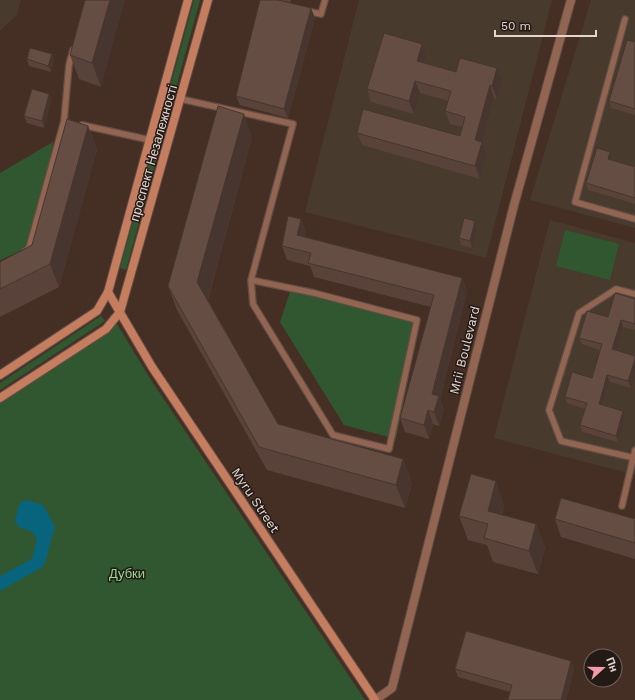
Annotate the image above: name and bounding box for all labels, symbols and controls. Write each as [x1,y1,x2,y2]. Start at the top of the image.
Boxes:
scale bar [495,12,596,38]
text: 50 m [501,19,531,33]
street label: проспект Незалежності [127,83,180,223]
street label: Mrii Boulevard [446,304,483,396]
street label: Myru Street [228,465,283,536]
park label: Дубки [109,566,145,581]
north arrow [583,648,623,688]
text: Пн [603,655,621,674]

